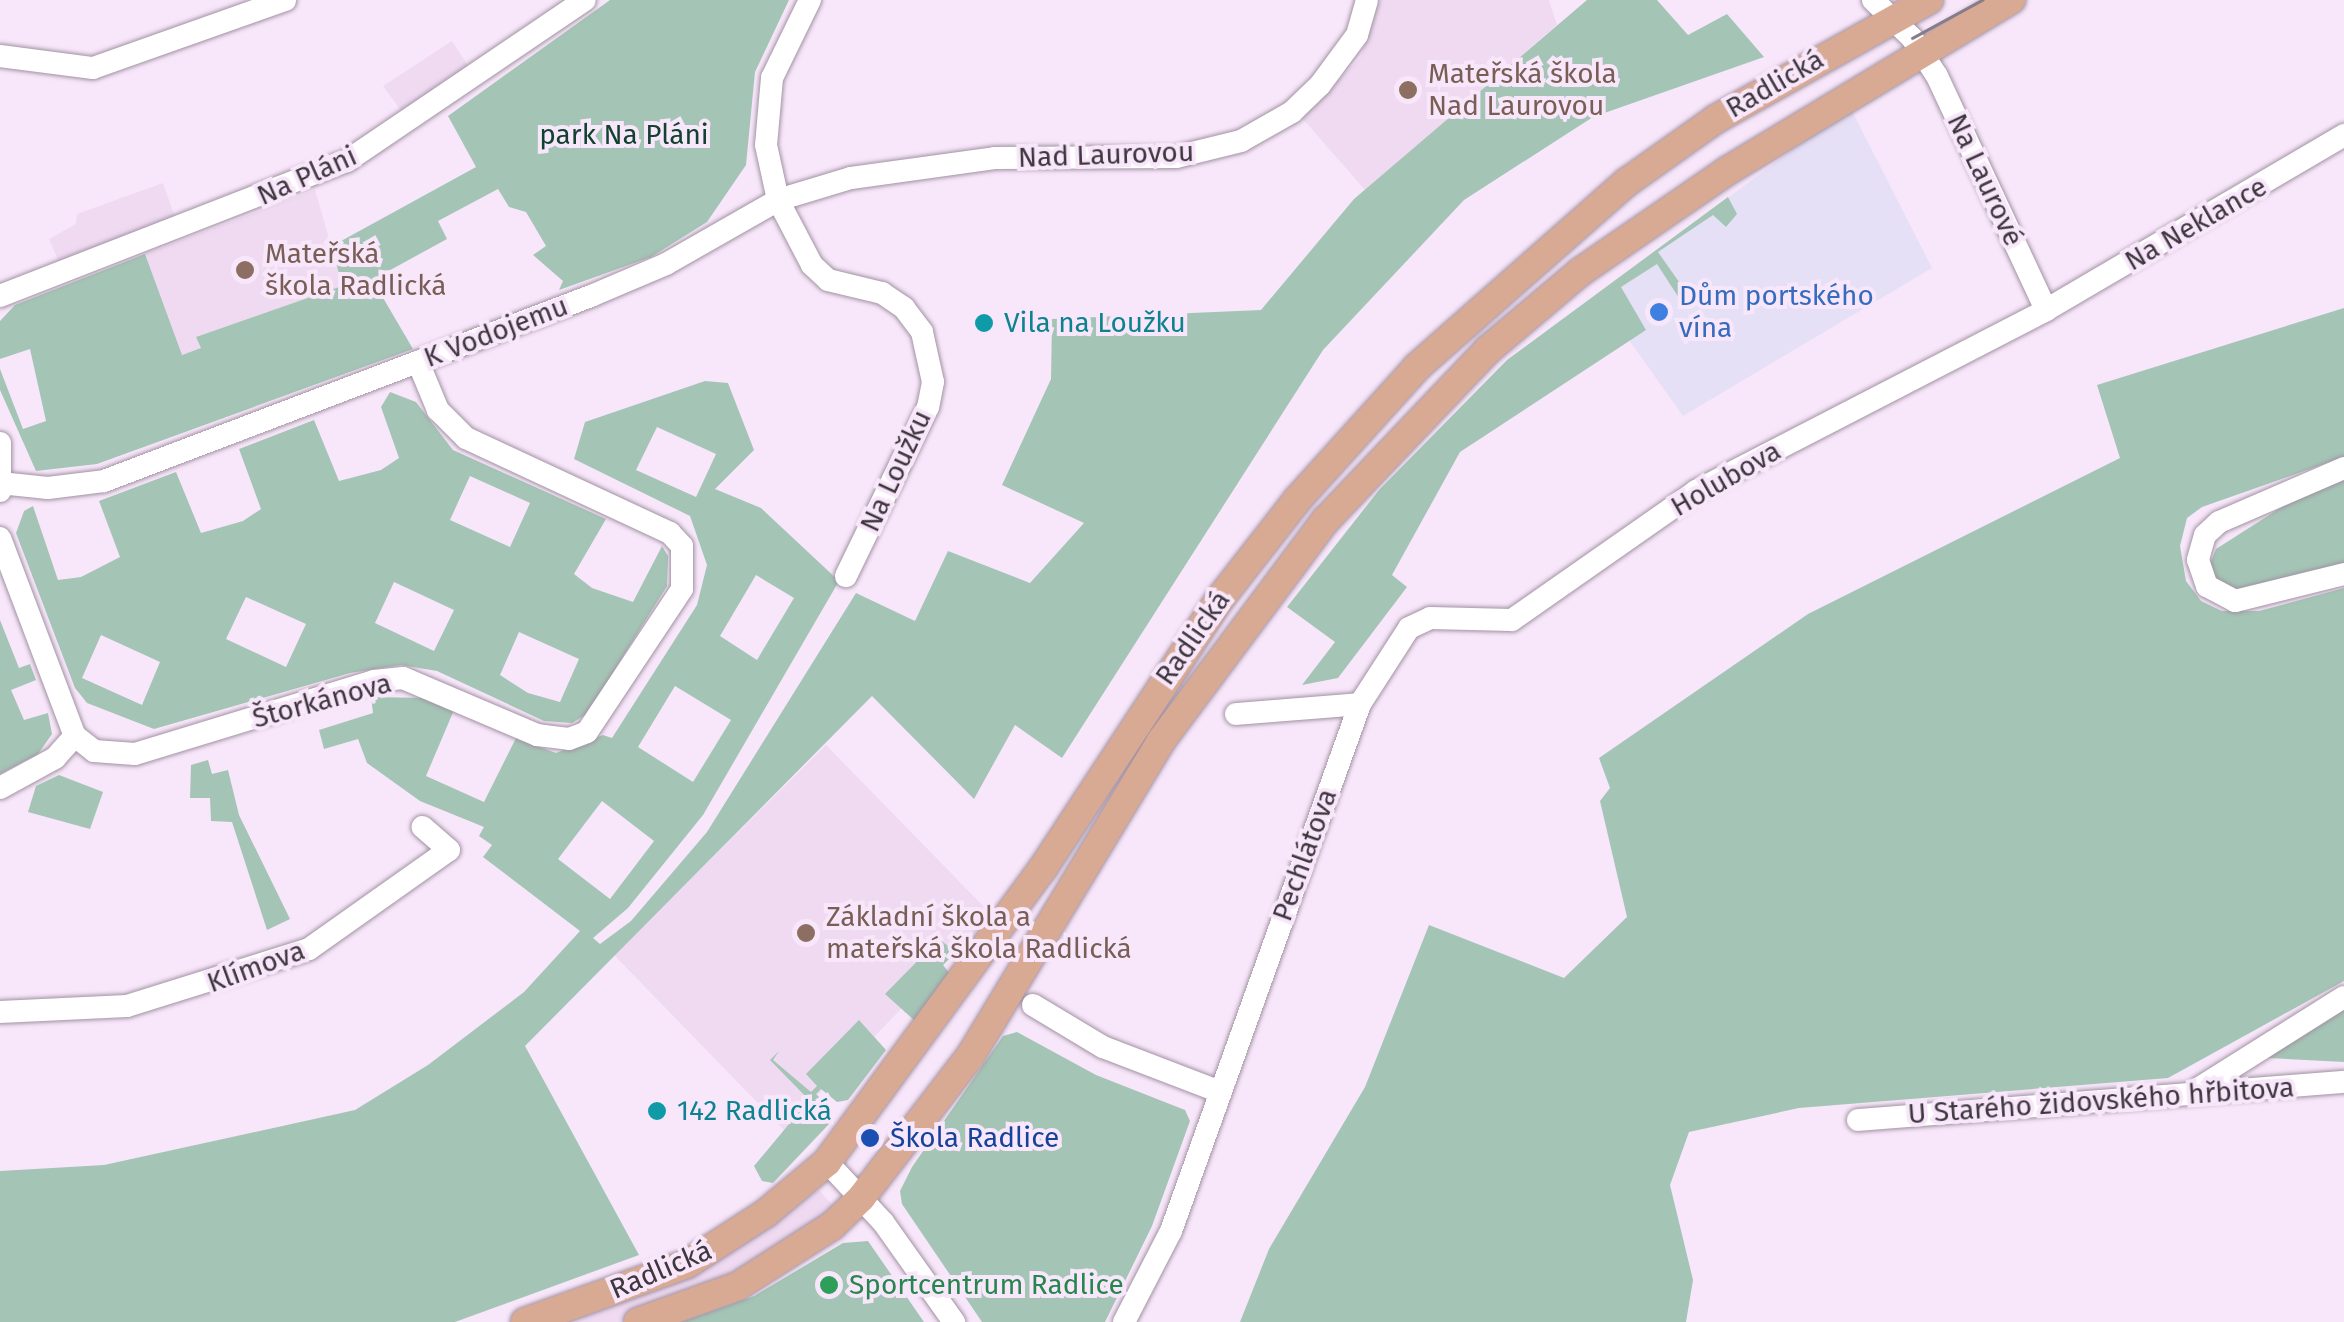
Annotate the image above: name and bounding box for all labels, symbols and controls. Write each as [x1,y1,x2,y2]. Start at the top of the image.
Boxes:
street label: Radlická [1720,43,1830,125]
place label: Mateřská škola Nad Laurovou [1428,57,1617,123]
marker: Mateřská škola Nad Laurovou [1397,79,1419,101]
street label: Na Laurové [1940,109,2030,251]
park label: park Na Pláni [539,118,709,152]
street label: Nad Laurovou [1017,135,1195,175]
street label: Na Pláni [252,139,362,213]
street label: Na Neklance [2119,170,2273,278]
place label: Mateřská škola Radlická [265,237,446,303]
marker: Mateřská škola Radlická [234,259,256,281]
place label: Dům portského vína [1679,279,1874,345]
street label: K Vodojemu [419,289,573,375]
marker: Dům portského vína [1648,301,1670,323]
place label: Vila na Loužku [1004,306,1186,340]
marker: Vila na Loužku [973,312,995,334]
street label: Na Loužku [853,405,939,537]
street label: Holubova [1665,434,1787,524]
street label: Radlická [1148,584,1238,692]
street label: Štorkánova [249,666,395,736]
street label: Pechlátova [1266,784,1344,926]
place label: Základní škola a mateřská škola Radlická [826,900,1132,966]
marker: Základní škola a mateřská škola Radlická [795,922,817,944]
street label: Klímova [203,934,309,1000]
street label: U Starého židovského hřbitova [1907,1071,2295,1131]
place label: 142 Radlická [677,1094,832,1128]
marker: 142 Radlická [646,1100,668,1122]
place label: Škola Radlice [890,1121,1059,1155]
marker: Škola Radlice [859,1127,881,1149]
street label: Radlická [605,1234,717,1306]
place label: Sportcentrum Radlice [849,1268,1124,1302]
marker: Sportcentrum Radlice [818,1274,840,1296]

